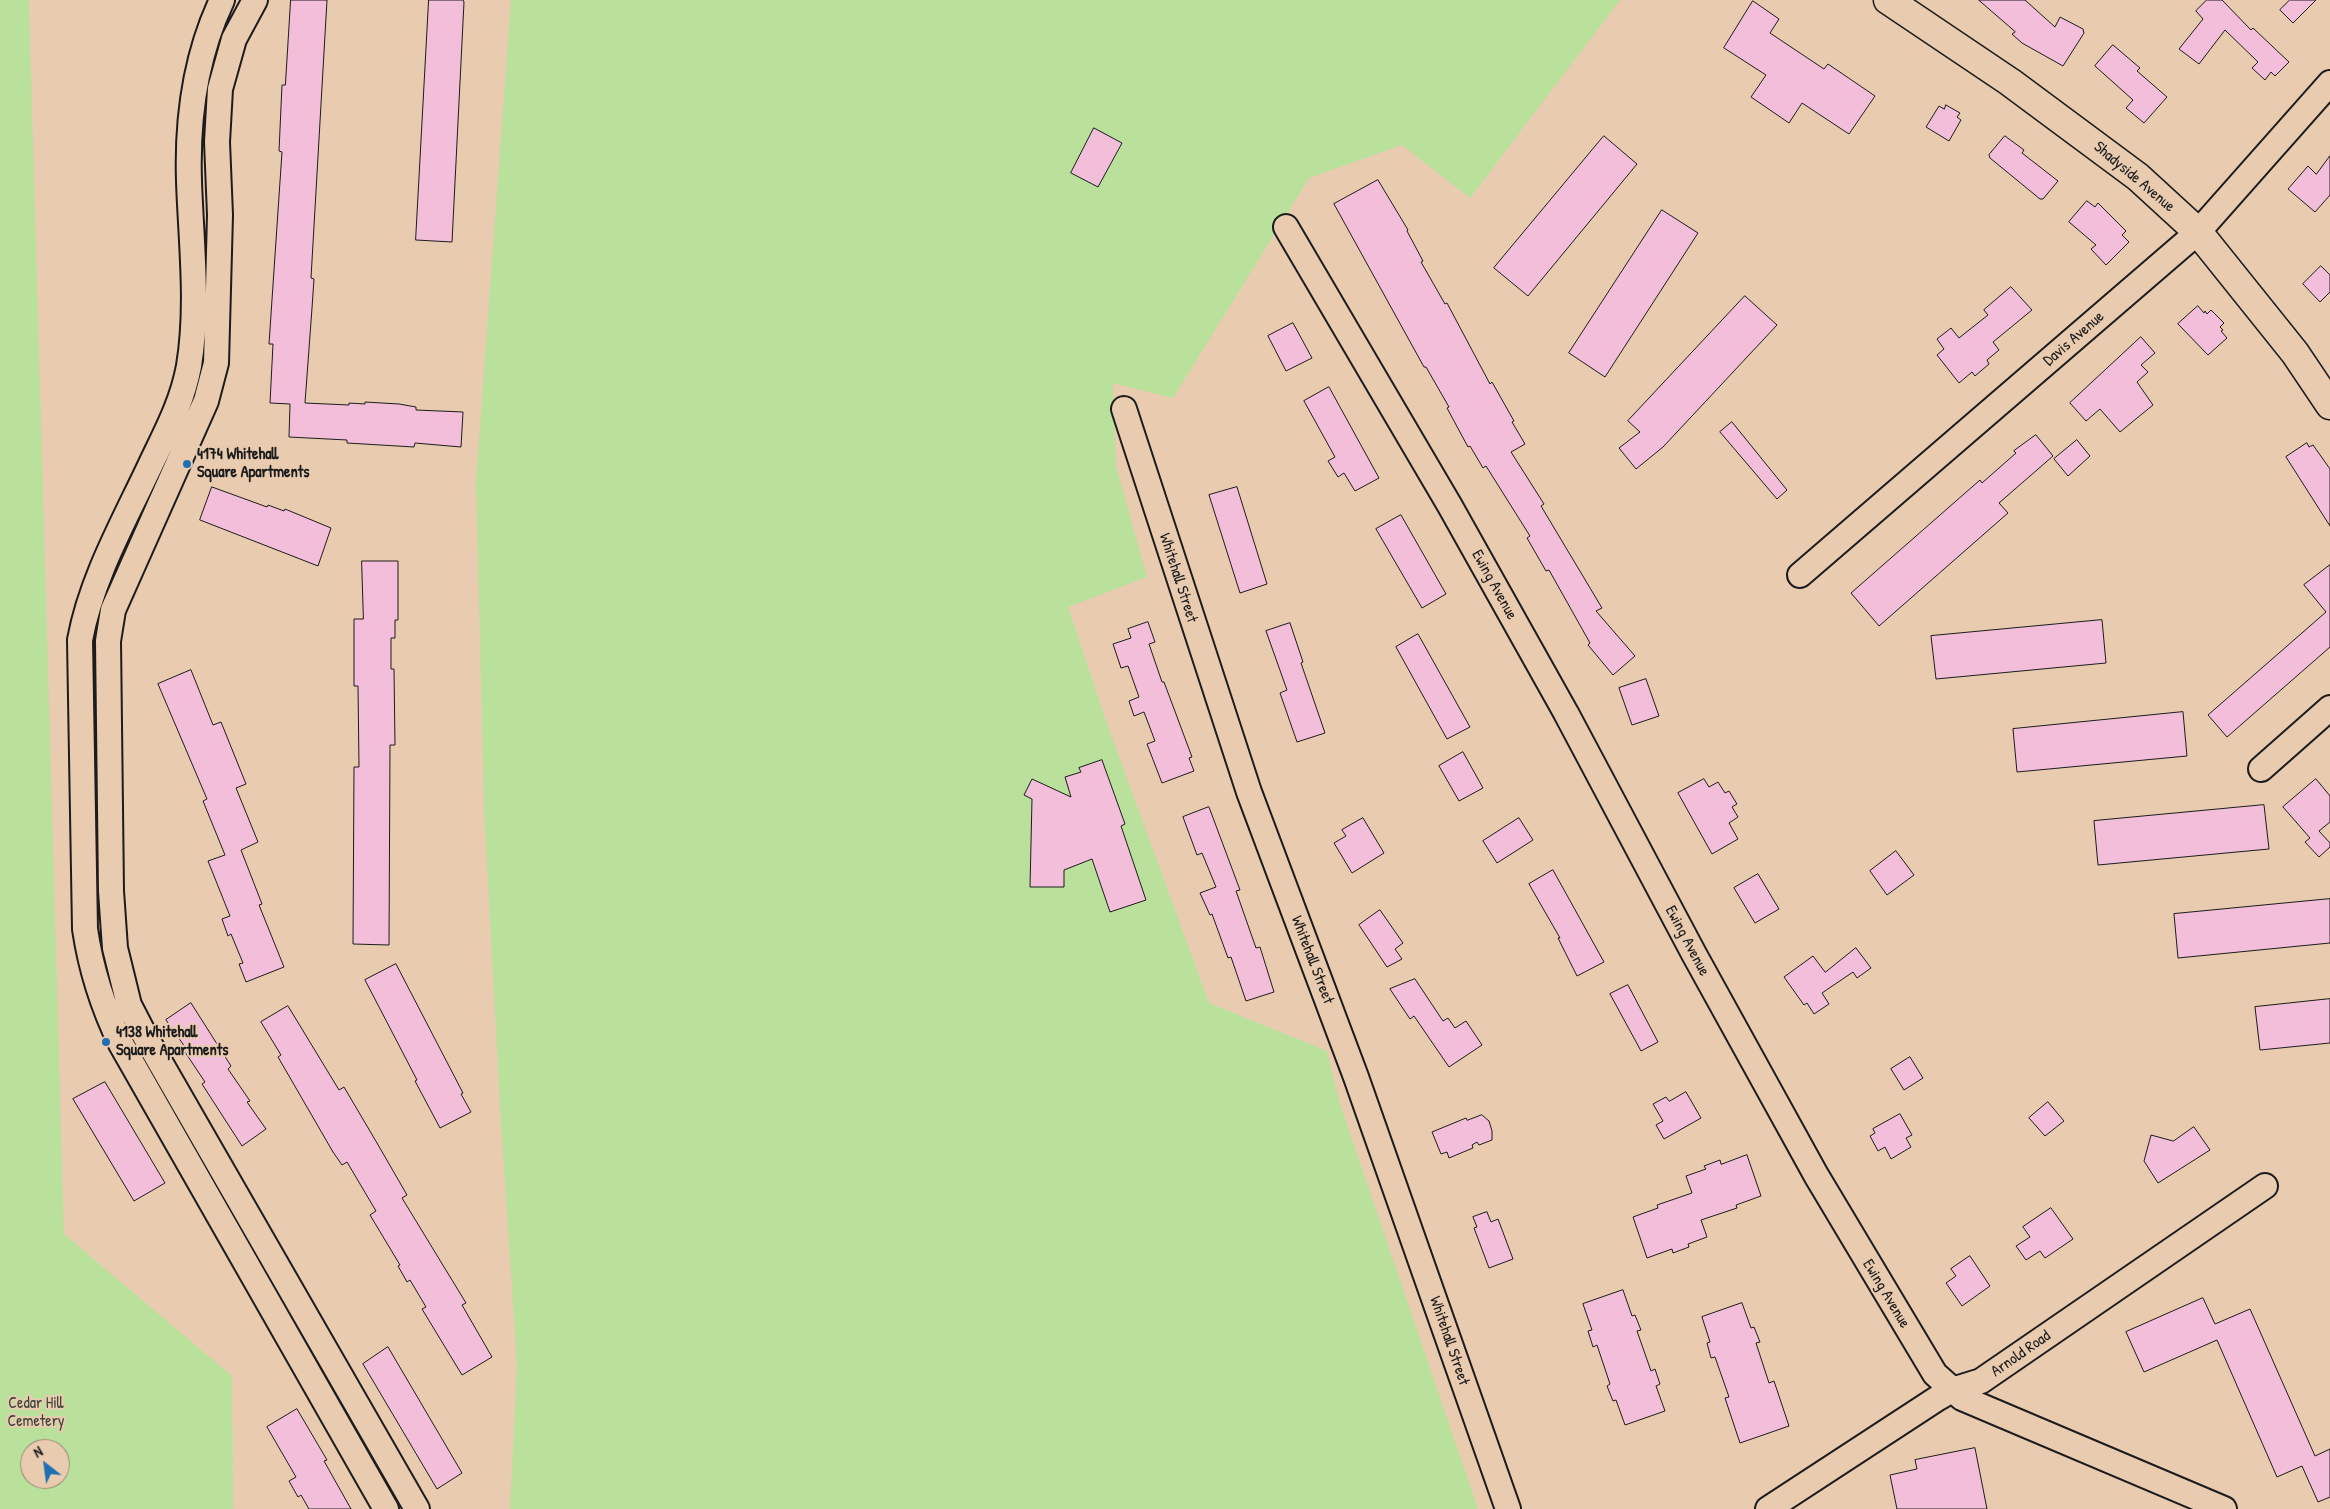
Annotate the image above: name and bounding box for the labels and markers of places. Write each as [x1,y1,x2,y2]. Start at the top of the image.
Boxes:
place label: 4174 Whitehall Square Apartments [197,445,309,483]
marker: 4174 Whitehall Square Apartments [181,458,193,470]
place label: 4138 Whitehall Square Apartments [116,1023,228,1061]
marker: 4138 Whitehall Square Apartments [100,1036,112,1048]

